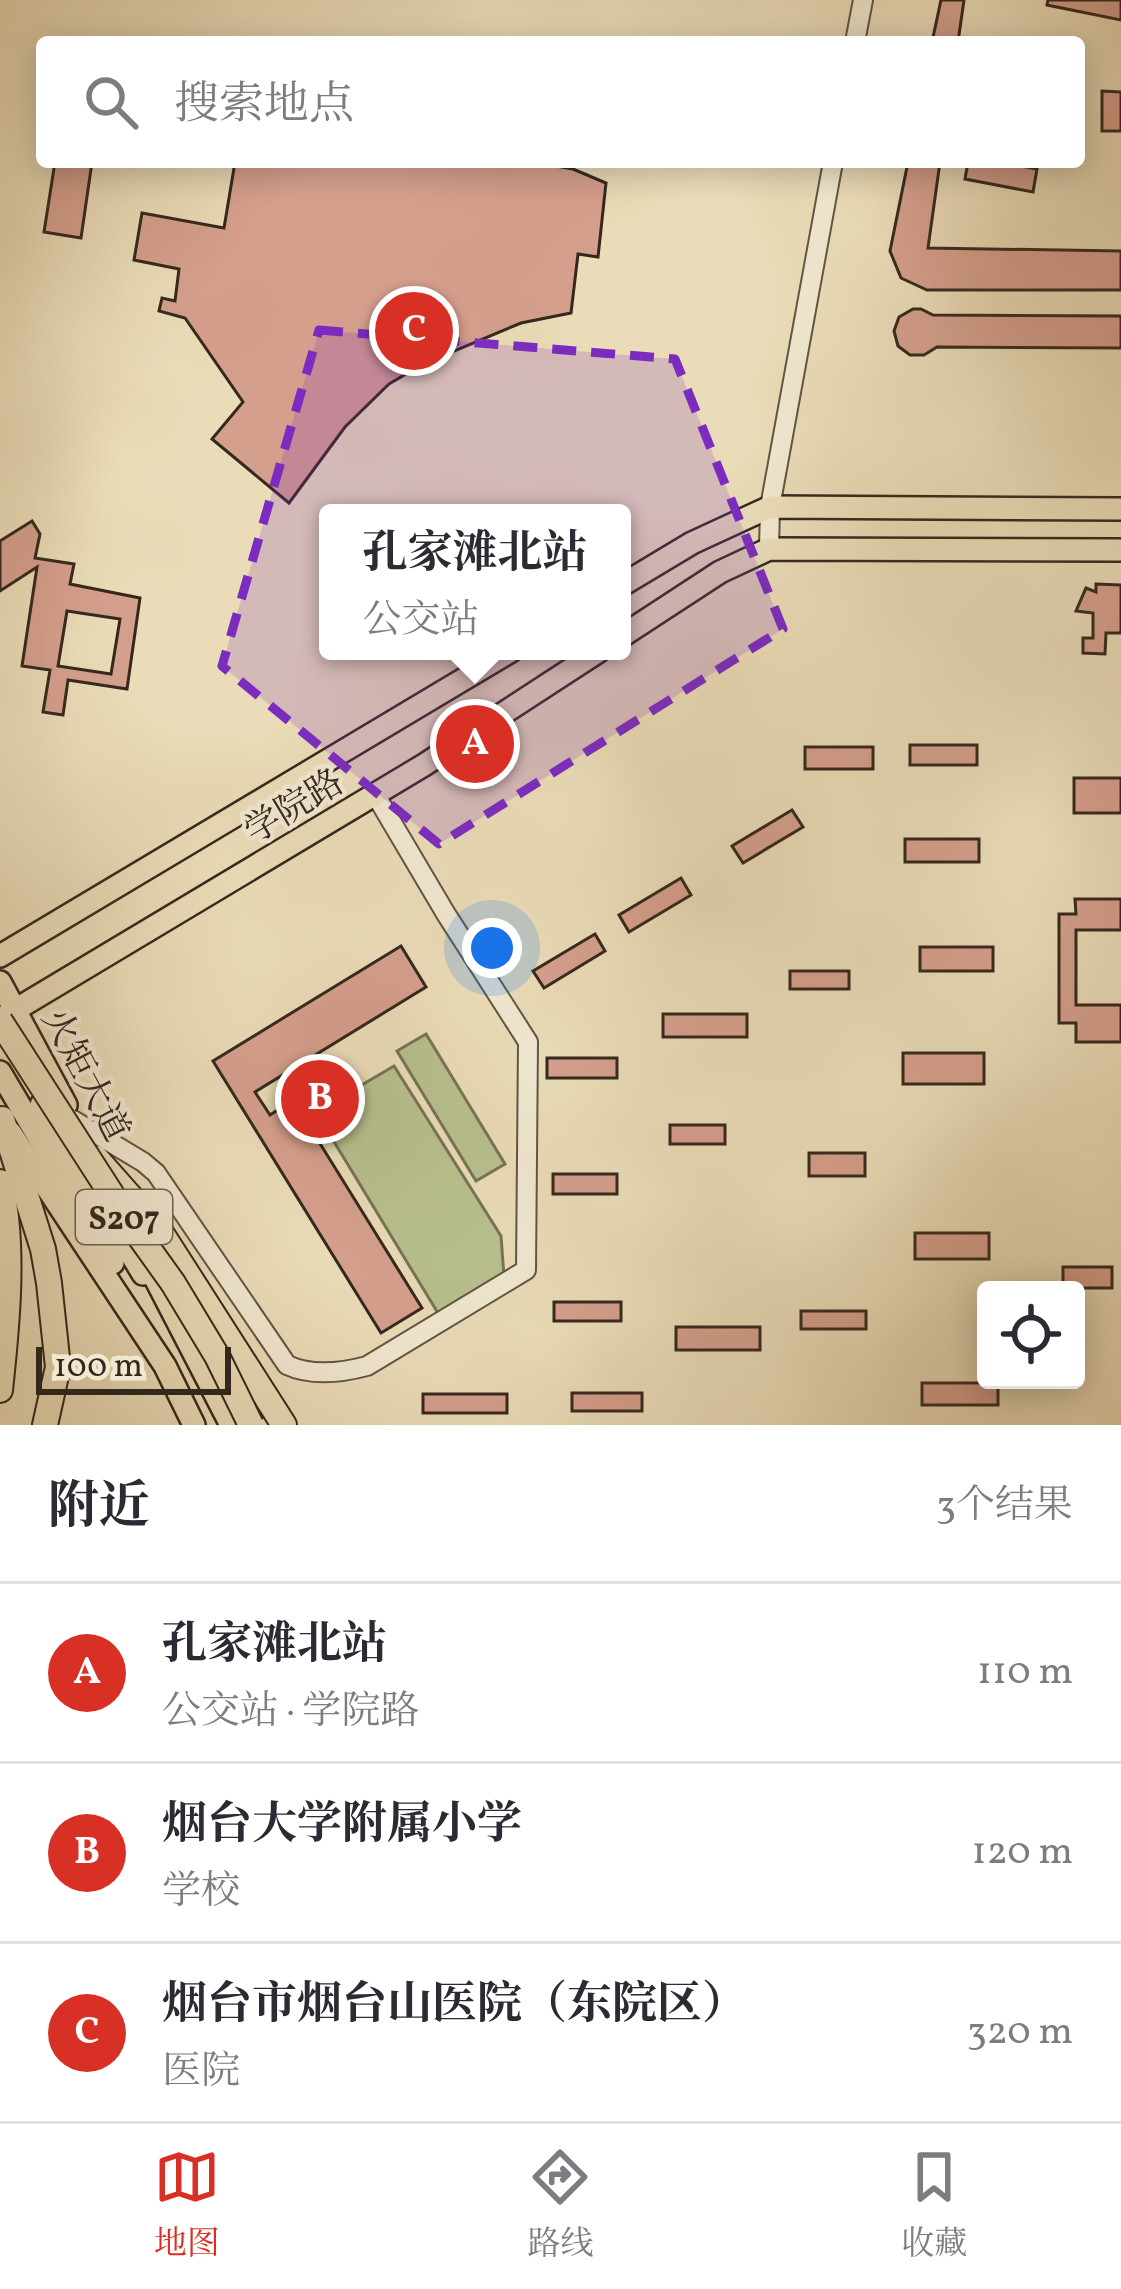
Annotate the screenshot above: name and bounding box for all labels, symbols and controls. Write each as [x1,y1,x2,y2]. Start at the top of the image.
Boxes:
search box [36,36,1085,168]
icon: search [78,69,144,135]
text: 搜索地点 [174,75,354,138]
pin: C [375,286,453,376]
popup [319,504,631,660]
text: 孔家滩北站 [362,524,588,587]
text: 公交站 [362,595,480,649]
pin: A [436,699,514,789]
street label: 学院路 [236,759,354,858]
your location [462,918,522,978]
street label: 火矩大道 [28,1001,139,1151]
pin: B [281,1054,359,1144]
road number: S207 [76,1190,172,1244]
map controls [977,1281,1085,1389]
button: locate [977,1281,1085,1389]
scale bar [36,1341,231,1394]
text: 100 m [54,1345,143,1391]
text: 附近 [48,1473,150,1544]
text: 3个结果 [936,1480,1073,1534]
text: 孔家滩北站 [162,1615,387,1678]
text: A [73,1646,101,1700]
text: 110 m [977,1646,1073,1700]
text: 公交站 · 学院路 [162,1686,419,1740]
text: 烟台大学附属小学 [162,1795,522,1858]
text: B [74,1826,100,1880]
text: 120 m [972,1826,1073,1880]
text: 学校 [162,1866,240,1920]
text: 烟台市烟台山医院（东院区） [162,1975,747,2038]
text: C [74,2006,100,2060]
text: 320 m [967,2006,1073,2060]
text: 医院 [162,2046,240,2100]
tab: 地图 [154,2144,220,2269]
tab: 路线 [527,2144,593,2269]
tab: 收藏 [901,2144,967,2269]

